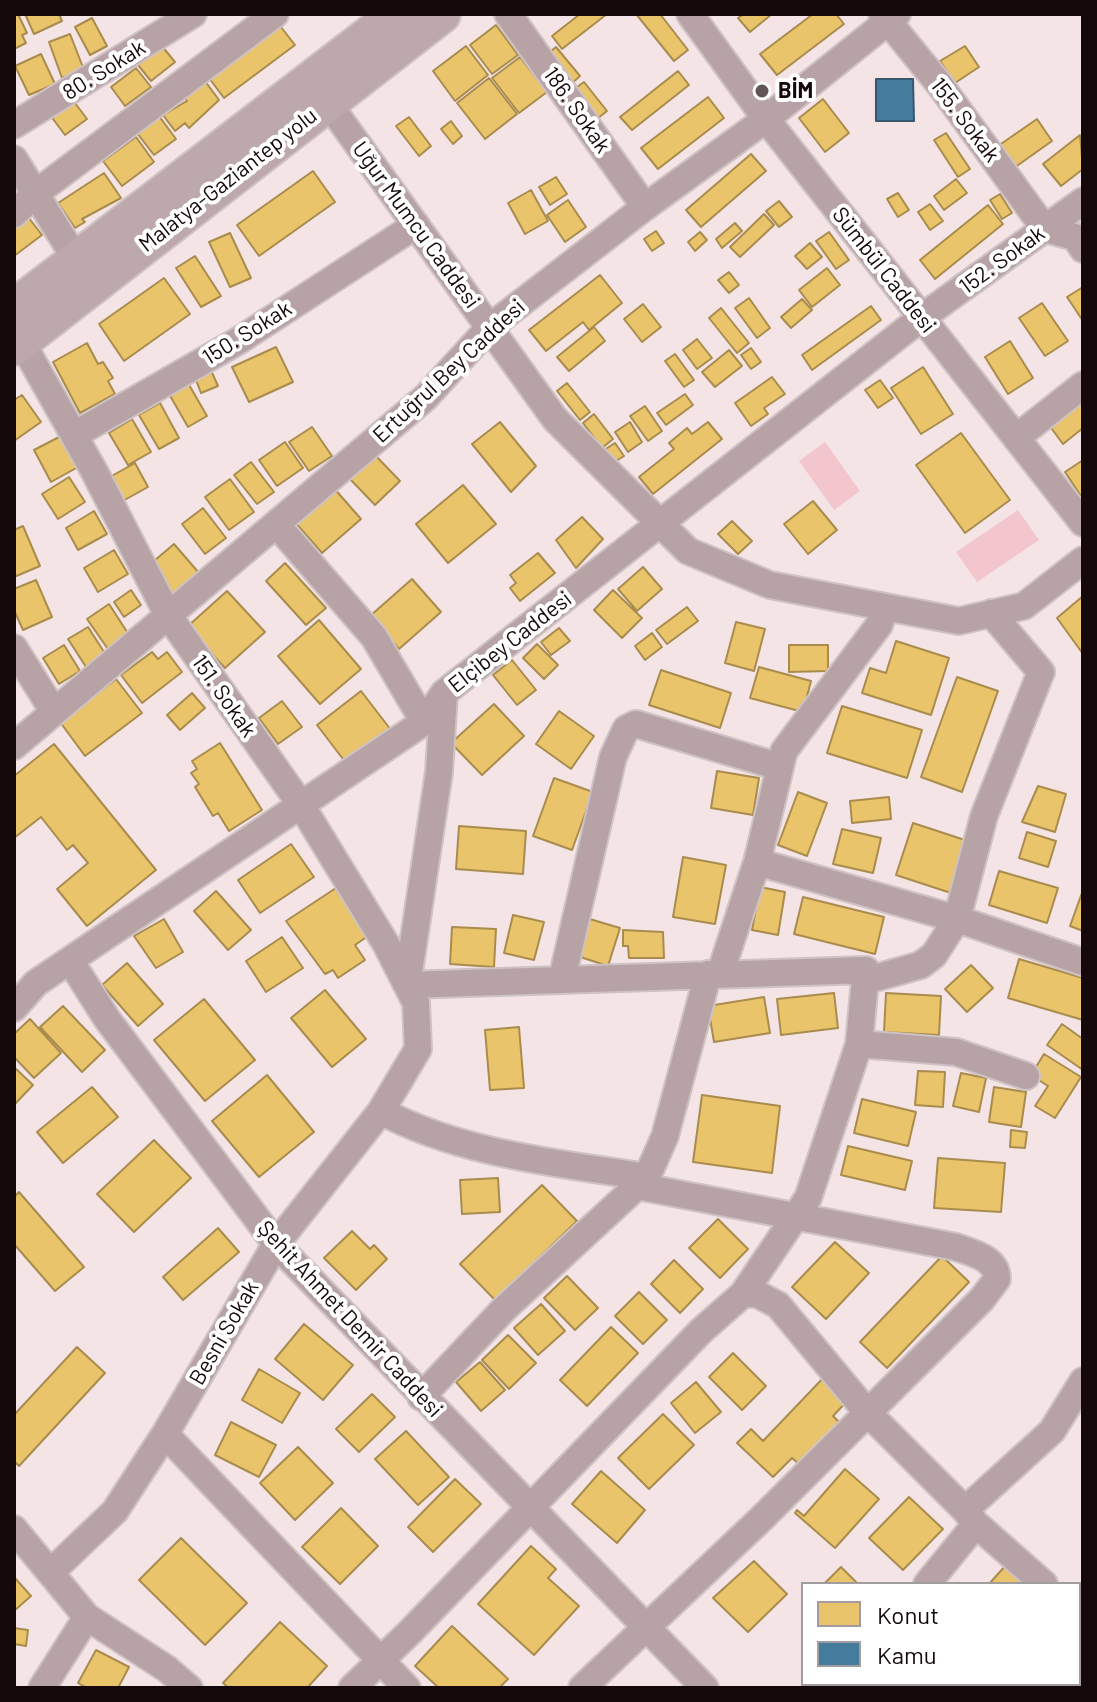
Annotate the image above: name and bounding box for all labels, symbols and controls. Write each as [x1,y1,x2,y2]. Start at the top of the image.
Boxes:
street label: 80. Sokak [58,34,150,106]
street label: 186. Sokak [538,62,616,158]
street label: 155. Sokak [925,73,1005,167]
place label: BİM [778,78,813,104]
marker: BİM [753,82,771,100]
street label: Malatya-Gaziantep yolu [134,102,322,258]
street label: Uğur Mumcu Caddesi [347,136,485,314]
street label: Sümbül Caddesi [827,202,941,338]
street label: 152. Sokak [954,220,1050,300]
street label: Ertuğrul Bey Caddesi [367,294,531,448]
street label: 150. Sokak [198,295,296,371]
street label: Elçibey Caddesi [443,586,577,698]
street label: 151. Sokak [186,650,262,742]
street label: Şehit Ahmet Demir Caddesi [252,1215,448,1423]
street label: Besni Sokak [184,1276,264,1390]
legend [801,1582,1081,1686]
text: Konut [877,1600,939,1629]
text: Kamu [877,1640,937,1669]

